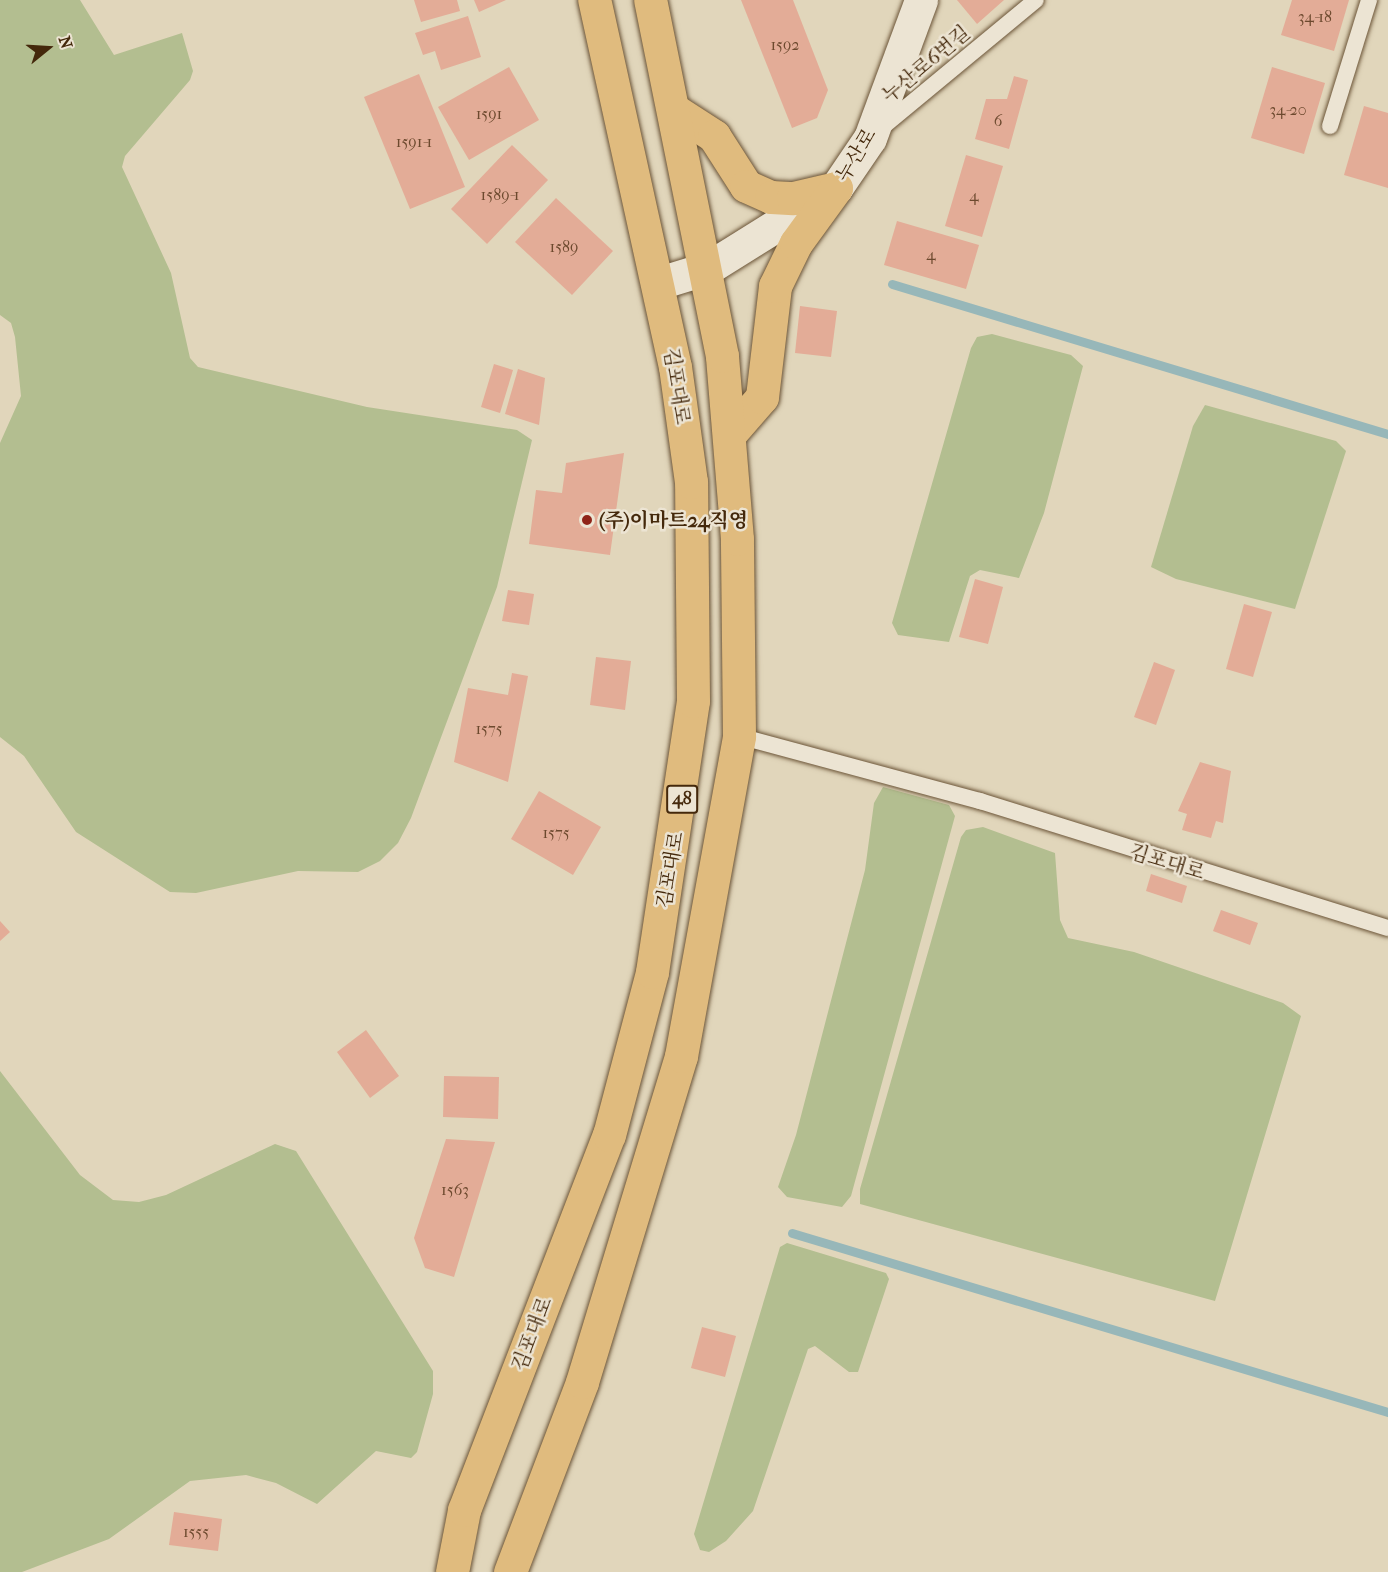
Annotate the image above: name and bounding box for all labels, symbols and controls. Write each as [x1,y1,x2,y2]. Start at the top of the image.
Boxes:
house number: 34-18 [1298,7,1332,27]
north arrow [18,18,78,78]
street label: 누산로6번길 [877,20,975,108]
text: N [55,34,77,51]
house number: 1592 [770,35,800,55]
house number: 34-20 [1269,100,1307,120]
house number: 1591 [476,104,502,124]
house number: 6 [994,111,1002,131]
street label: 누산로 [831,124,881,186]
house number: 1591-1 [396,132,432,152]
house number: 1589-1 [481,185,519,205]
house number: 4 [969,186,979,206]
house number: 1589 [550,237,578,257]
house number: 4 [926,245,936,265]
street label: 김포대로 [659,346,695,426]
place label: (주)이마트24직영 [599,508,748,532]
marker: (주)이마트24직영 [580,513,594,527]
house number: 1575 [475,719,503,739]
road number: 48 [666,784,698,814]
house number: 1575 [542,823,570,843]
street label: 김포대로 [651,830,689,910]
street label: 김포대로 [1127,839,1207,885]
house number: 1563 [441,1180,469,1200]
street label: 김포대로 [507,1294,557,1374]
house number: 1555 [183,1522,209,1542]

